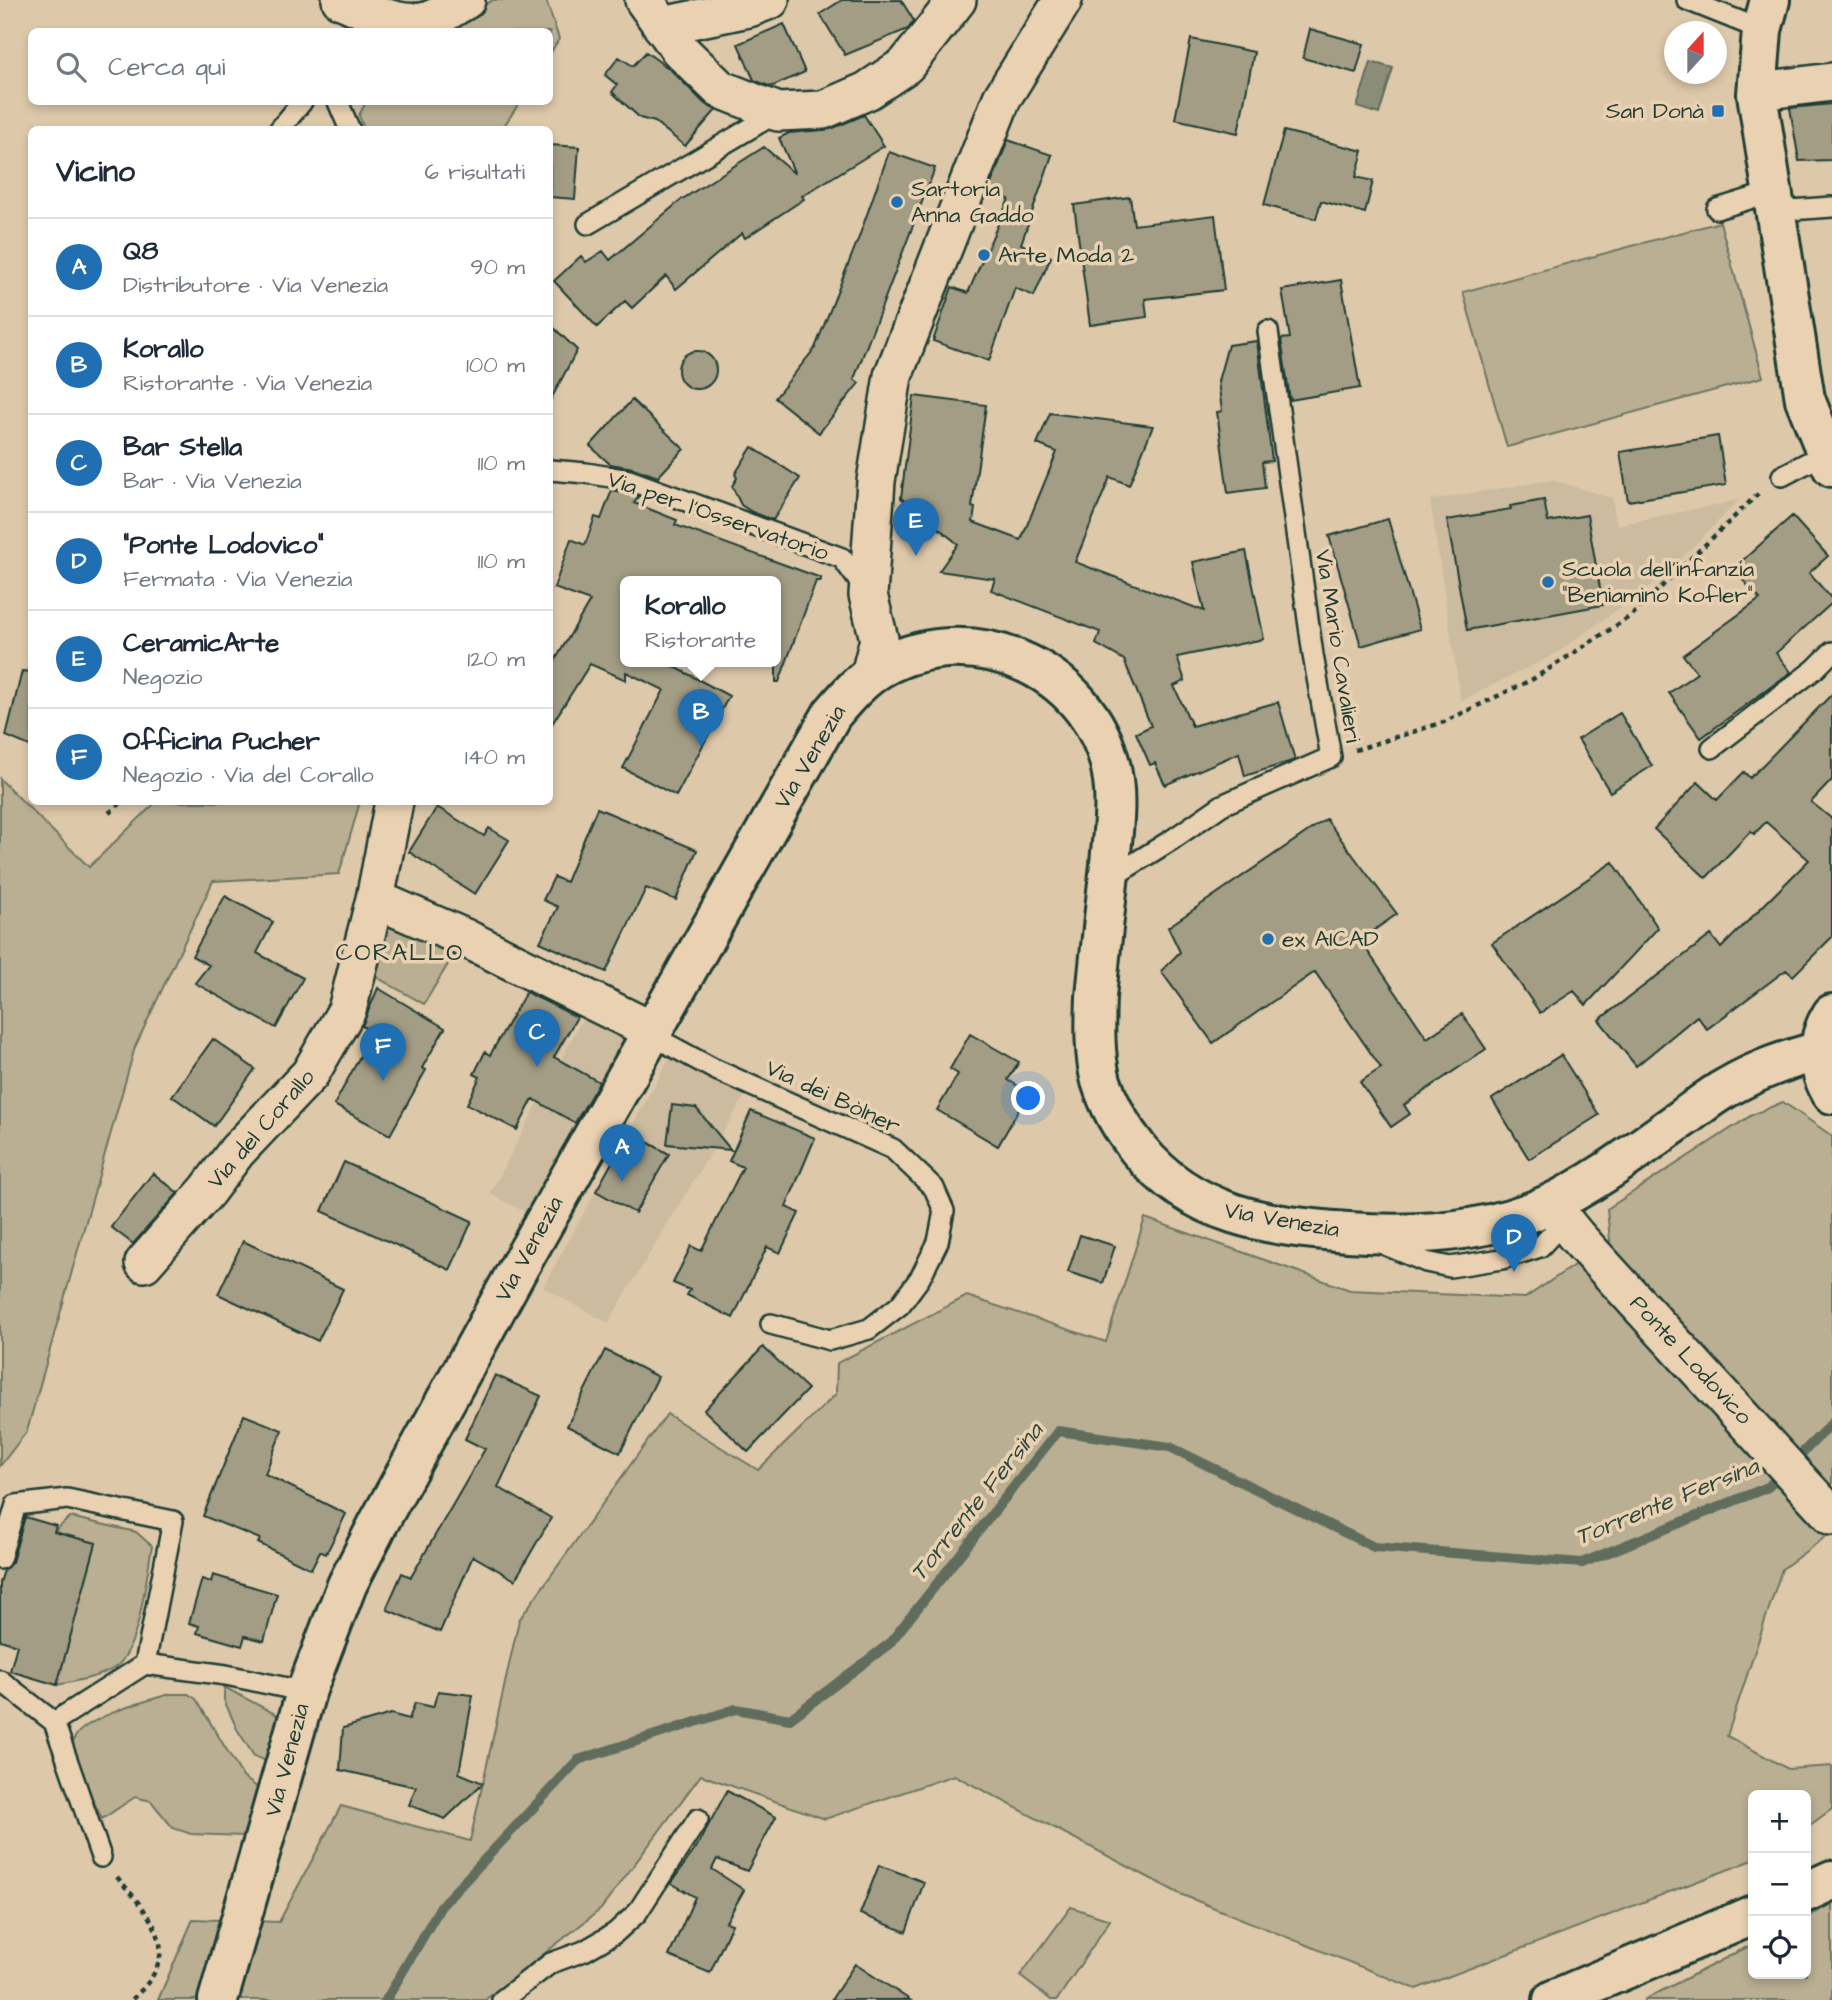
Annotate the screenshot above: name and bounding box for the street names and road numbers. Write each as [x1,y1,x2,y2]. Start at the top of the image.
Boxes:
street label: Via per l'Osservatorio [603,463,833,569]
street label: Via Mario Cavalieri [1307,547,1369,745]
street label: Via Venezia [766,699,854,815]
street label: Via dei Bòlner [760,1052,906,1142]
street label: Via del Corallo [200,1062,322,1196]
street label: Via Venezia [487,1190,571,1308]
street label: Via Venezia [1222,1194,1342,1246]
street label: Ponte Lodovico [1623,1288,1760,1432]
street label: Via Venezia [257,1699,318,1820]

